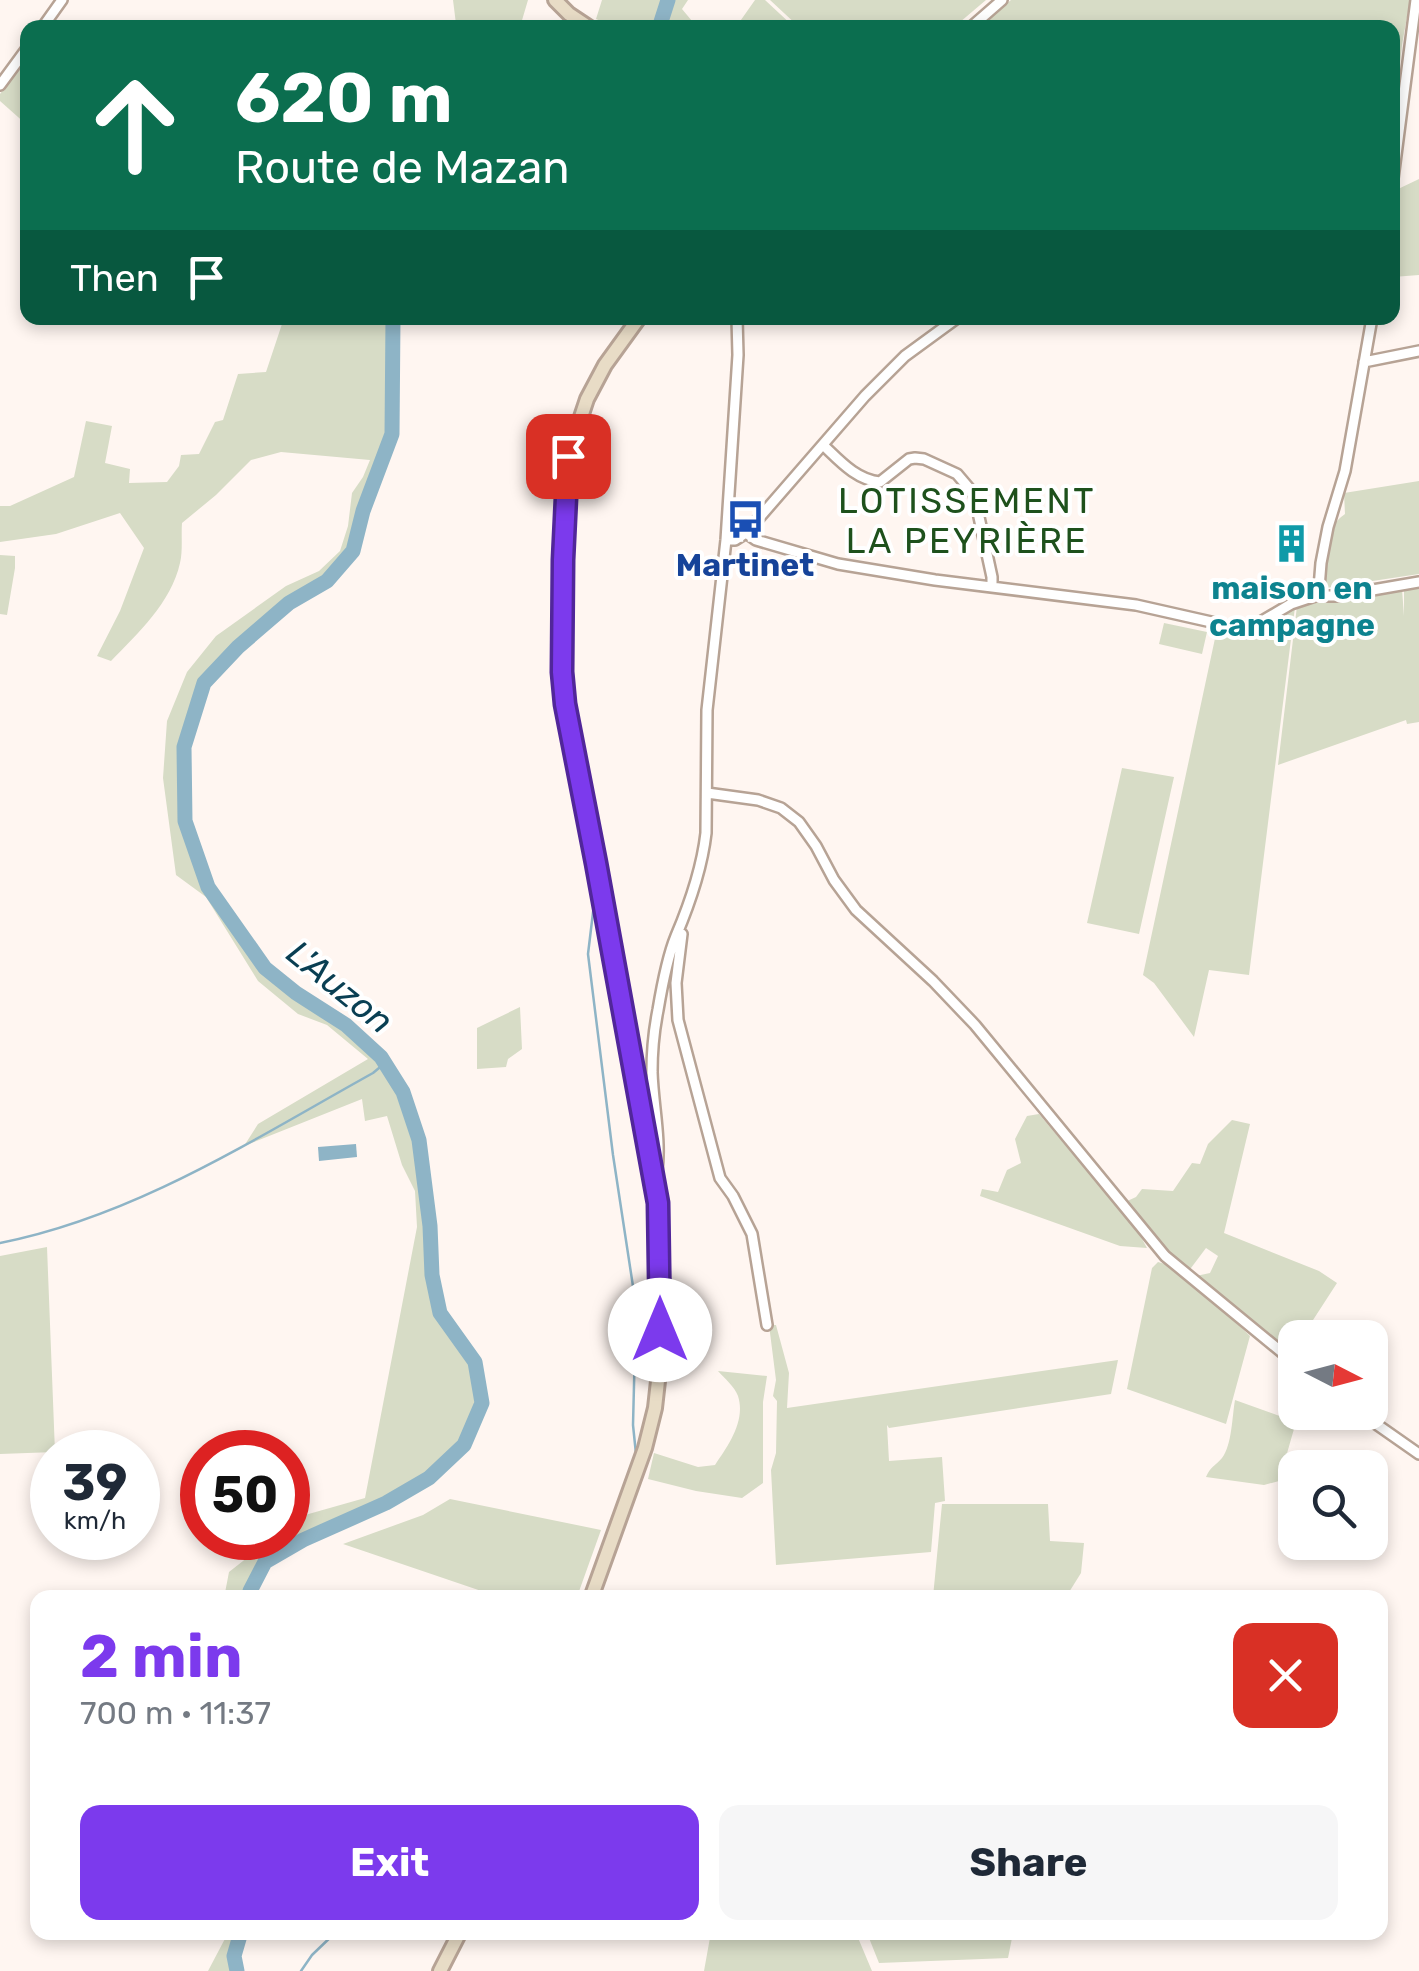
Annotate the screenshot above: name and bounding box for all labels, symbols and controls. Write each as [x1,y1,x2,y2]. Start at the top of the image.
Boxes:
text: 620 m [235,57,453,140]
icon: ahead [70,60,200,190]
text: Route de Mazan [235,141,570,194]
icon: arrive [179,250,234,305]
text: Then [70,255,159,301]
pin [526,414,611,499]
icon: arrive [541,429,596,484]
district label: LOTISSEMENT LA PEYRIÈRE [838,480,1096,562]
bus stop icon: Martinet [724,499,766,541]
building icon: maison en campagne [1271,522,1313,564]
place label: Martinet [676,546,814,584]
place label: maison en campagne [1209,569,1375,644]
water label: L'Auzon [279,932,401,1042]
position arrow [608,1278,712,1382]
north arrow [1278,1320,1388,1430]
map controls [1278,1320,1388,1560]
speed limit sign: 50 [180,1430,310,1560]
button: search [1278,1450,1388,1560]
text: 39 [63,1453,128,1513]
text: km/h [64,1506,126,1535]
text: 2 min [80,1621,242,1692]
button: close [1233,1623,1338,1728]
text: 700 m · 11:37 [80,1694,271,1732]
button: Exit [80,1805,699,1920]
button: Share [719,1805,1338,1920]

